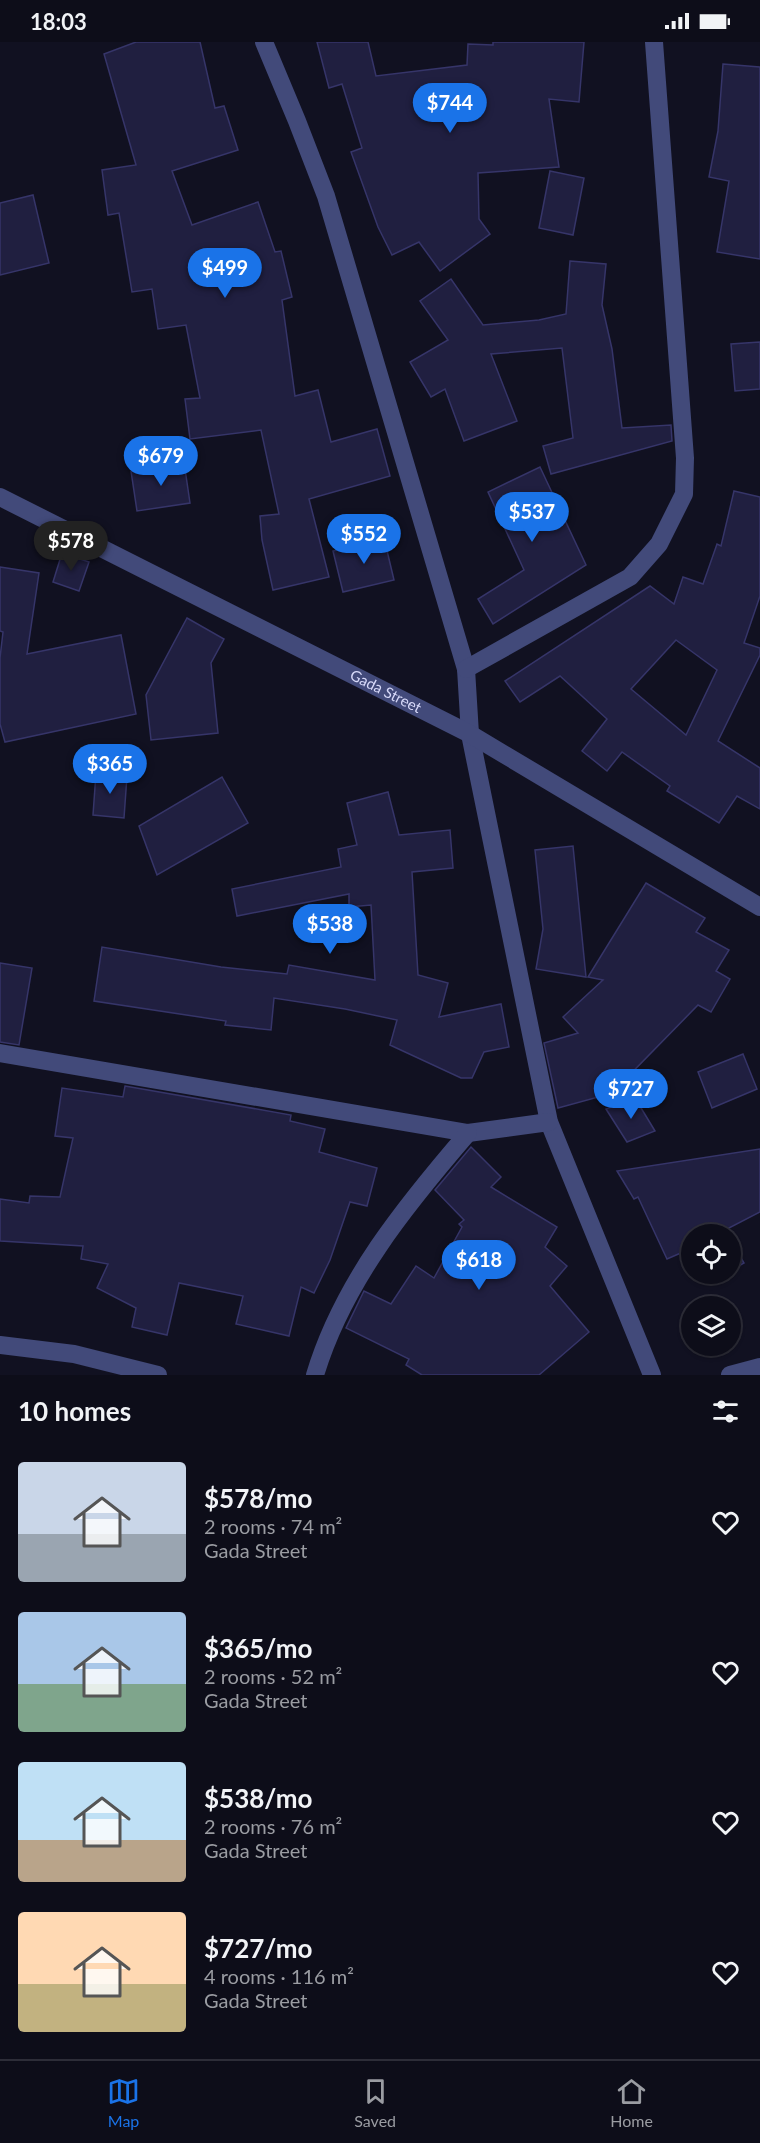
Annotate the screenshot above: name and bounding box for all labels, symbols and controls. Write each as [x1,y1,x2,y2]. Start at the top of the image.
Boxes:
text: 18:03 [30,8,87,35]
pin: $744 [414,83,486,134]
text: $744 [427,90,473,114]
pin: $499 [189,248,261,299]
text: $499 [202,255,248,279]
pin: $679 [125,436,197,487]
text: $679 [138,443,184,467]
pin: $537 [496,492,568,543]
text: $537 [509,499,555,523]
pin: $552 [328,514,400,565]
pin: $578 [35,521,107,572]
text: $552 [341,521,387,545]
text: $578 [48,528,94,552]
street label: Gada Street [347,665,425,716]
pin: $365 [74,744,146,795]
text: $365 [87,751,133,775]
pin: $538 [294,904,366,955]
text: $538 [307,911,353,935]
pin: $727 [595,1069,667,1120]
text: $727 [608,1076,654,1100]
map controls [681,1224,741,1356]
button: locate [681,1224,741,1284]
pin: $618 [443,1240,515,1291]
text: $618 [456,1247,502,1271]
button: layers [681,1296,741,1356]
text: 10 homes [18,1395,131,1427]
icon: filters [709,1395,742,1428]
text: $578/mo [204,1482,312,1514]
icon: home [66,1486,138,1558]
icon: heart [709,1506,742,1539]
text: 2 rooms · 74 m² [204,1514,342,1538]
text: Gada Street [204,1538,307,1562]
text: $365/mo [204,1632,312,1664]
icon: home [66,1636,138,1708]
icon: heart [709,1656,742,1689]
text: 2 rooms · 52 m² [204,1664,342,1688]
text: Gada Street [204,1688,307,1712]
text: $538/mo [204,1782,312,1814]
icon: home [66,1786,138,1858]
icon: heart [709,1806,742,1839]
text: 2 rooms · 76 m² [204,1814,342,1838]
text: Gada Street [204,1838,307,1862]
text: $727/mo [204,1932,312,1964]
icon: home [66,1936,138,2008]
icon: heart [709,1956,742,1989]
text: 4 rooms · 116 m² [204,1964,354,1988]
text: Gada Street [204,1988,307,2012]
tab: Map [107,2075,140,2130]
tab: Saved [354,2075,396,2130]
tab: Home [610,2075,653,2130]

